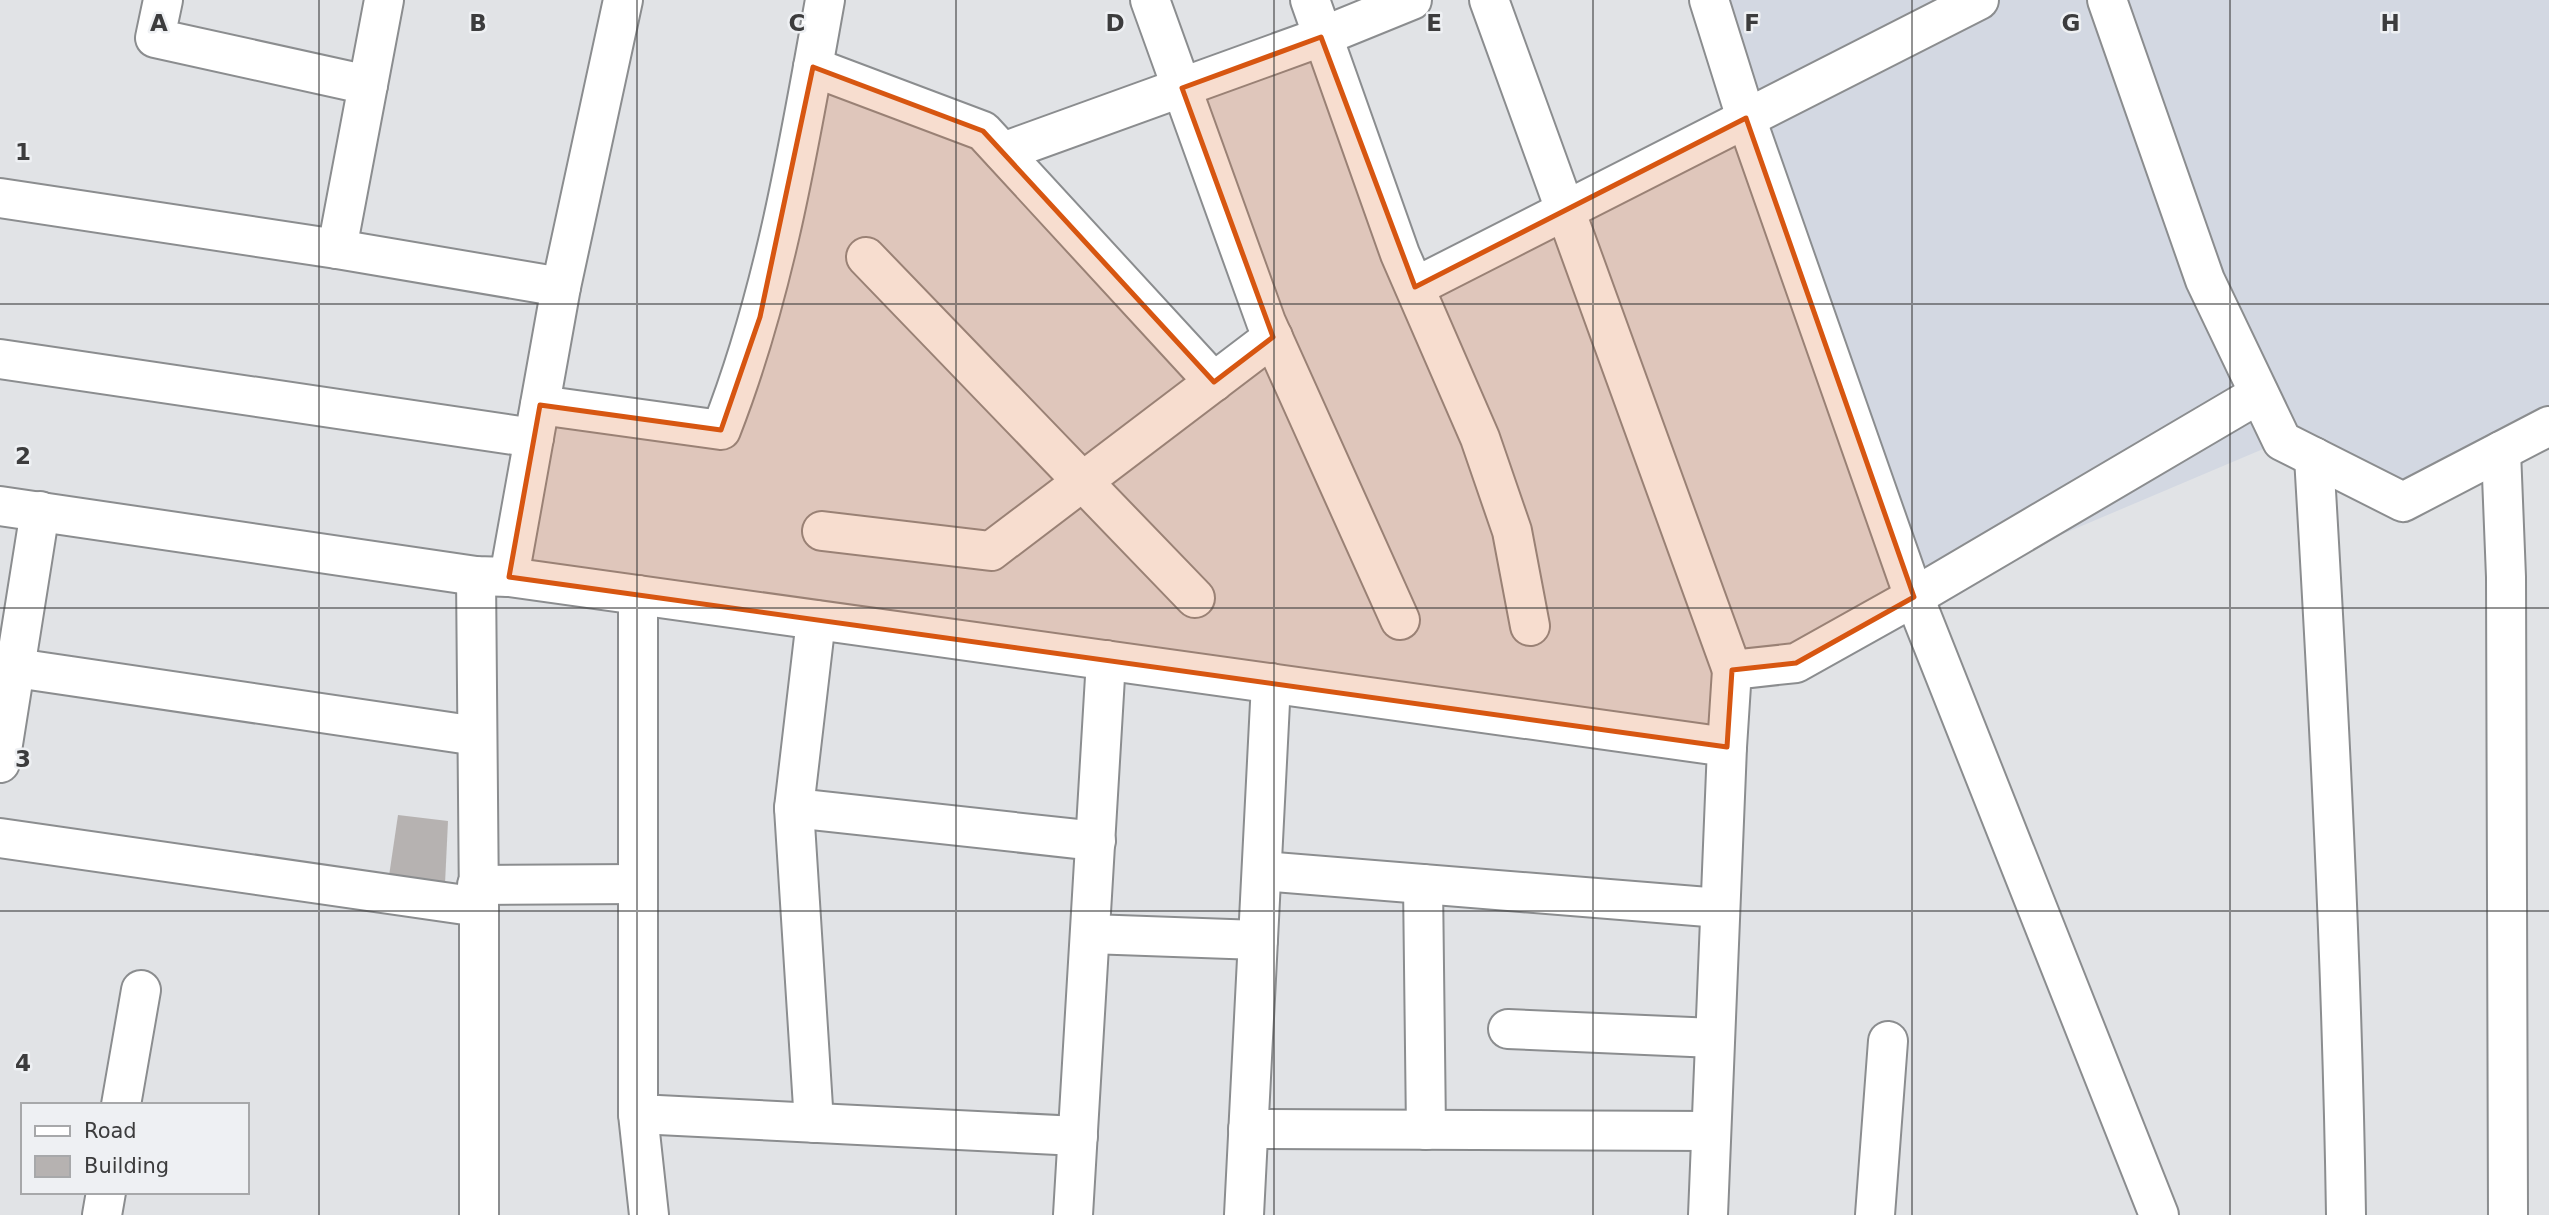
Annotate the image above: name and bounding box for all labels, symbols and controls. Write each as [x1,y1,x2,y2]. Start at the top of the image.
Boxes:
text: A [150,10,168,36]
text: B [469,10,487,36]
text: C [789,10,805,36]
text: D [1105,10,1125,36]
text: E [1426,10,1442,36]
text: F [1744,10,1760,36]
text: G [2062,10,2080,36]
text: H [2380,10,2400,36]
text: 1 [15,139,31,165]
text: 2 [15,443,31,469]
text: 3 [15,746,31,772]
text: 4 [15,1050,31,1076]
legend [21,1103,248,1194]
text: Road [84,1119,137,1143]
text: Building [84,1154,169,1178]

